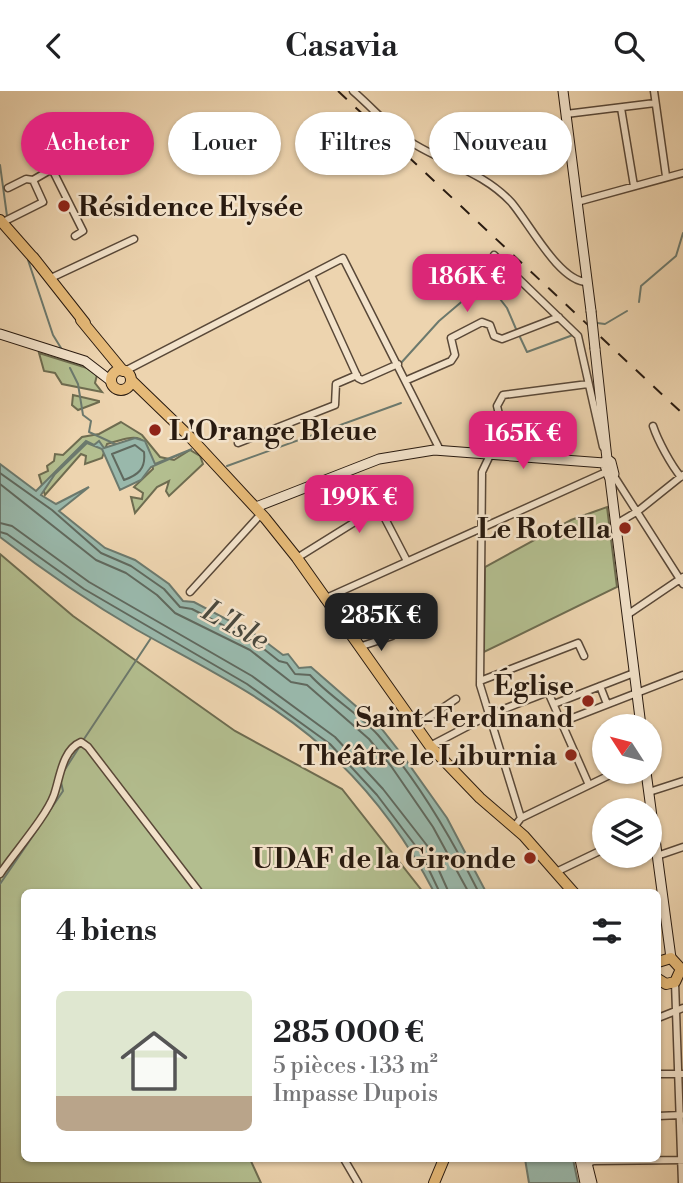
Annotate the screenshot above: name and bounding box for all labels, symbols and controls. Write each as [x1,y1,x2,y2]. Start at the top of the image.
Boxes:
text: Casavia [285,26,398,66]
icon: back [35,27,73,65]
icon: search [610,27,648,65]
chip: Acheter [21,112,154,175]
chip: Louer [168,112,281,175]
chip: Filtres [295,112,415,175]
chip: Nouveau [429,112,572,175]
place label: Résidence Elysée [78,190,303,225]
marker: Résidence Elysée [56,198,72,214]
pin: 186K € [410,255,524,314]
text: 186K € [428,263,506,291]
pin: 165K € [466,411,580,471]
place label: L'Orange Bleue [169,414,377,449]
text: 165K € [485,420,561,448]
marker: L'Orange Bleue [147,422,163,438]
pin: 199K € [302,475,416,535]
text: 199K € [321,484,397,512]
place label: Le Rotella [477,512,612,547]
marker: Le Rotella [617,520,633,536]
water label: L'Isle [195,592,276,660]
pin: 285K € [324,594,438,653]
text: 285K € [341,602,421,630]
place label: Église Saint-Ferdinand [356,667,574,736]
marker: Église Saint-Ferdinand [580,693,596,709]
north arrow [592,714,662,784]
map controls [592,714,662,868]
place label: Théâtre le Liburnia [299,739,558,774]
marker: Théâtre le Liburnia [563,747,579,763]
button: layers [592,798,662,868]
place label: UDAF de la Gironde [252,842,516,877]
marker: UDAF de la Gironde [522,850,538,866]
text: 4 biens [56,912,157,950]
icon: filters [588,912,626,950]
text: 285 000 € [273,1014,424,1052]
icon: home [112,1019,196,1103]
text: 5 pièces · 133 m² [273,1052,438,1080]
text: Impasse Dupois [273,1080,438,1108]

